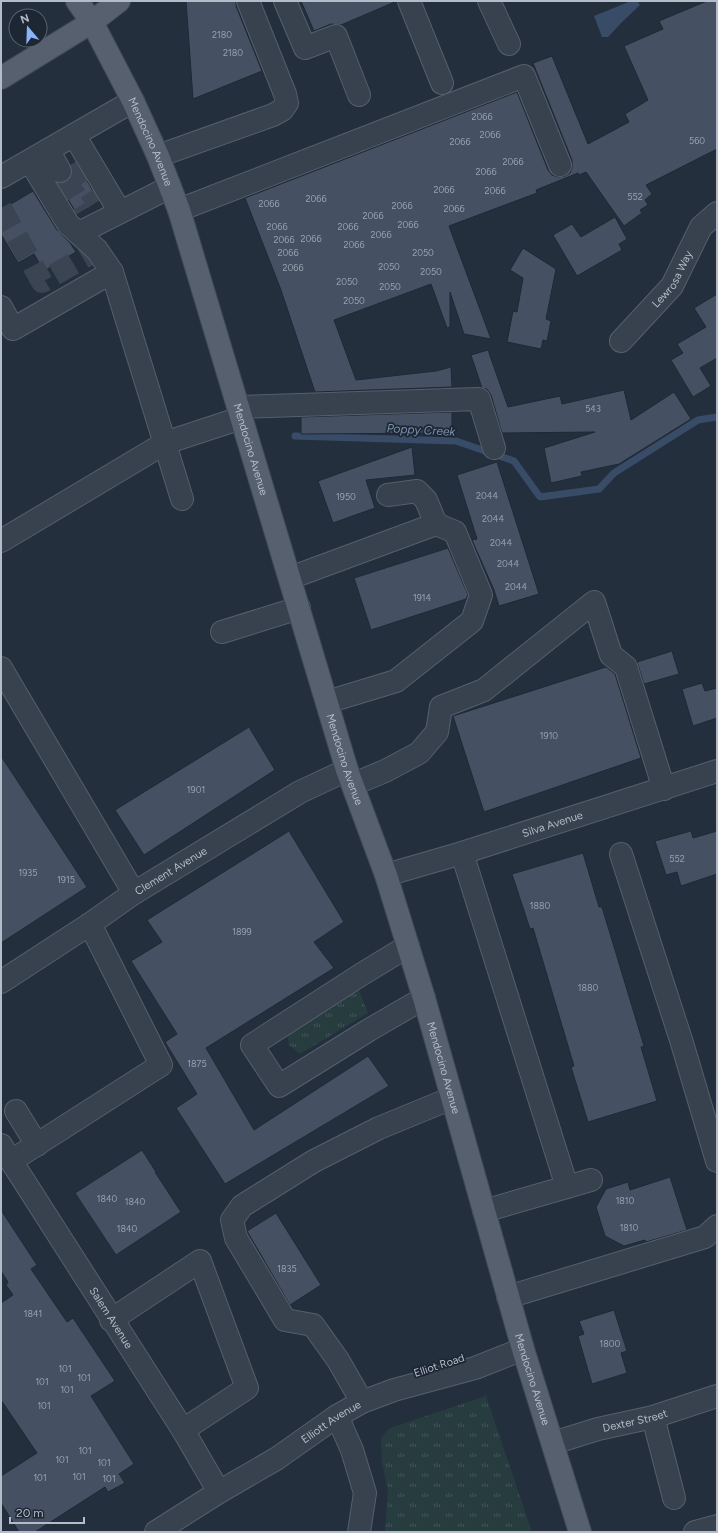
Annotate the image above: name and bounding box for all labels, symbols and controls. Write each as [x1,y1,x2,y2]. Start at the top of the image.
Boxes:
north arrow [8,8,48,48]
text: N [19,11,31,27]
house number: 2180 [212,29,232,40]
house number: 2180 [223,47,243,58]
street label: Mendocino Avenue [125,95,175,188]
house number: 2066 [472,111,493,122]
house number: 2066 [480,129,501,140]
house number: 560 [689,135,705,146]
house number: 2066 [450,136,471,147]
house number: 2066 [503,156,524,167]
house number: 2066 [476,166,497,177]
house number: 2066 [434,184,455,195]
house number: 2066 [485,185,506,196]
house number: 552 [627,191,643,202]
house number: 2066 [306,193,327,204]
house number: 2066 [259,198,280,209]
house number: 2066 [392,200,413,211]
house number: 2066 [444,203,465,214]
house number: 2066 [363,210,384,221]
house number: 2066 [398,219,419,230]
house number: 2066 [267,221,288,232]
house number: 2066 [338,221,359,232]
house number: 2066 [371,229,392,240]
house number: 2066 [301,233,322,244]
house number: 2066 [274,234,295,245]
house number: 2066 [344,239,365,250]
house number: 2066 [278,247,299,258]
house number: 2050 [412,247,434,258]
street label: Lewrosa Way [649,249,695,310]
house number: 2050 [378,261,400,272]
house number: 2066 [283,262,304,273]
house number: 2050 [420,266,442,277]
house number: 2050 [336,276,358,287]
house number: 2050 [379,281,401,292]
house number: 2050 [343,295,365,306]
street label: Mendocino Avenue [230,402,270,497]
house number: 543 [585,403,601,414]
water label: Poppy Creek [386,421,457,439]
house number: 2044 [476,490,498,501]
house number: 1950 [336,491,356,502]
house number: 2044 [482,513,504,524]
house number: 2044 [490,537,512,548]
house number: 2044 [497,558,519,569]
house number: 2044 [505,581,527,592]
house number: 1914 [413,592,431,603]
street label: Mendocino Avenue [323,712,365,807]
house number: 1910 [540,730,558,741]
house number: 1901 [187,784,205,795]
street label: Silva Avenue [521,809,584,840]
street label: Clement Avenue [133,844,209,898]
house number: 552 [669,853,685,864]
house number: 1935 [19,867,37,878]
house number: 1915 [57,874,75,885]
house number: 1880 [530,900,550,911]
house number: 1899 [232,926,252,937]
house number: 1880 [578,982,598,993]
street label: Mendocino Avenue [424,1020,462,1115]
house number: 1875 [187,1058,207,1069]
house number: 1840 [97,1193,118,1204]
house number: 1810 [616,1195,635,1206]
house number: 1840 [125,1196,146,1207]
house number: 1810 [620,1222,639,1233]
house number: 1840 [117,1223,138,1234]
house number: 1835 [277,1263,297,1274]
street label: Salem Avenue [87,1285,135,1351]
house number: 1841 [24,1308,42,1319]
street label: Mendocino Avenue [512,1332,552,1427]
house number: 1800 [600,1338,621,1349]
street label: Elliot Road [412,1351,466,1380]
house number: 101 [58,1363,72,1374]
house number: 101 [77,1372,91,1383]
house number: 101 [35,1376,49,1387]
house number: 101 [60,1384,74,1395]
street label: Elliott Avenue [299,1398,363,1446]
house number: 101 [37,1400,51,1411]
street label: Dexter Street [601,1407,669,1435]
house number: 101 [78,1445,92,1456]
house number: 101 [55,1454,69,1465]
house number: 101 [97,1457,111,1468]
house number: 101 [72,1471,86,1482]
house number: 101 [33,1472,47,1483]
house number: 101 [102,1473,116,1484]
scale bar [10,1499,84,1525]
text: 20 m [16,1506,44,1520]

